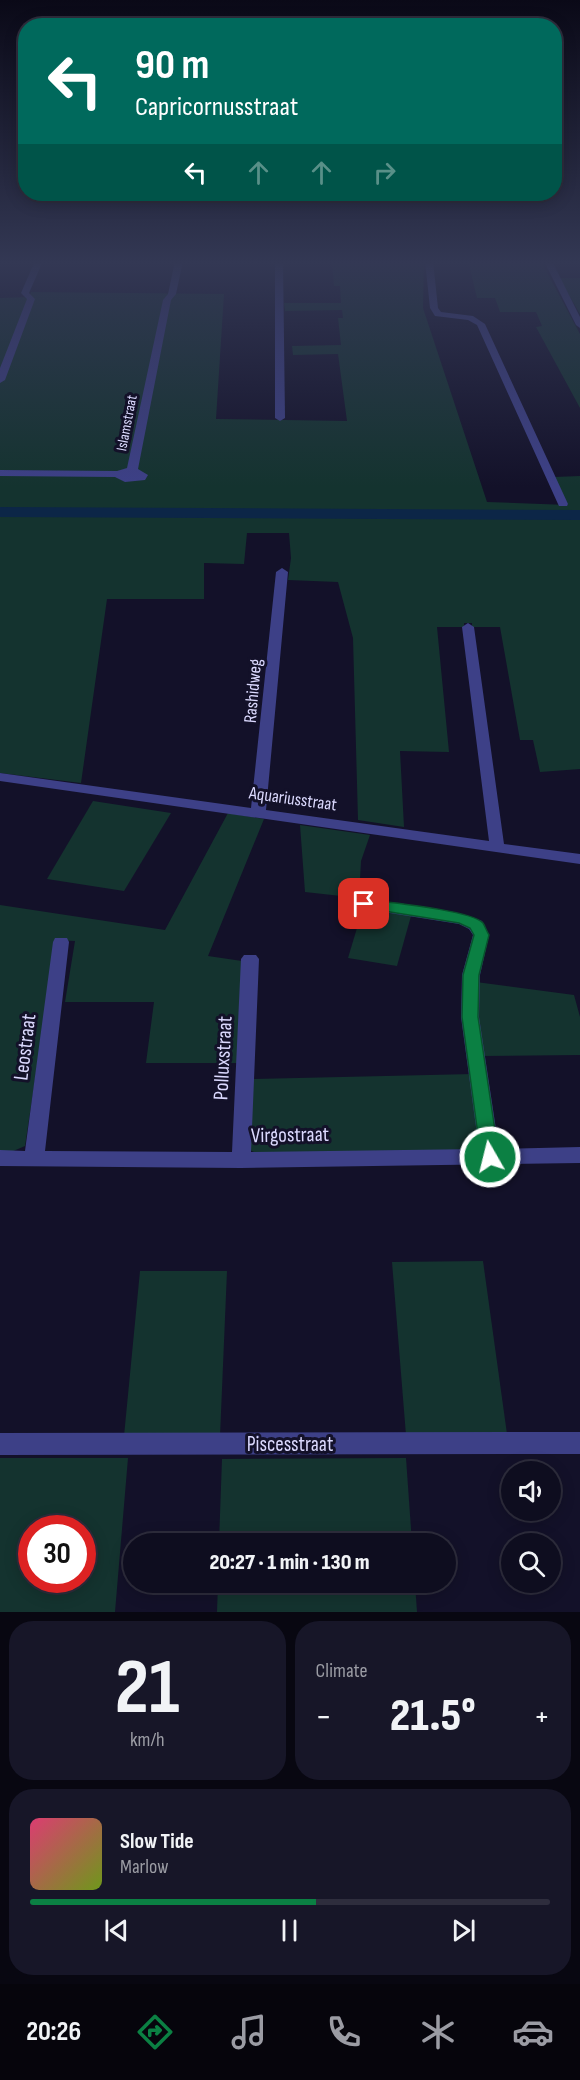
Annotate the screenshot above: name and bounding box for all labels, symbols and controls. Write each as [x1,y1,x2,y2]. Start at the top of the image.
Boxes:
text: 90 m [135,40,209,91]
icon: left [36,42,114,120]
text: Capricornusstraat [135,91,298,123]
icon: left [179,156,212,189]
icon: ahead [242,156,275,189]
icon: ahead [305,156,338,189]
icon: right [368,156,401,189]
street label: Islamstraat [112,393,142,453]
street label: Rashidweg [240,658,266,724]
street label: Aquariusstraat [247,782,339,816]
pin [338,878,389,929]
icon: arrive [347,887,380,920]
street label: Leostraat [9,1012,41,1082]
street label: Polluxstraat [208,1015,238,1101]
street label: Virgostraat [251,1122,329,1148]
position arrow [458,1125,522,1189]
street label: Piscesstraat [247,1432,333,1457]
map controls [501,1461,561,1593]
button: sound [501,1461,561,1521]
speed limit sign: 30 [18,1515,96,1593]
button: search [501,1533,561,1593]
text: 20:27 · 1 min · 130 m [209,1549,370,1576]
text: 21 [115,1642,180,1735]
text: Climate [316,1659,368,1683]
text: 21.5° [390,1689,476,1744]
text: − [316,1697,332,1737]
text: + [534,1697,550,1737]
text: km/h [130,1728,165,1752]
text: Slow Tide [120,1828,194,1855]
text: Marlow [120,1855,168,1879]
icon: previous [100,1914,133,1947]
icon: pause [273,1914,306,1947]
icon: next [447,1914,480,1947]
icon: directions [134,2011,176,2053]
icon: music [228,2011,270,2053]
icon: phone [323,2011,365,2053]
icon: climate [417,2011,459,2053]
icon: car [512,2011,554,2053]
text: 20:26 [26,2016,81,2048]

